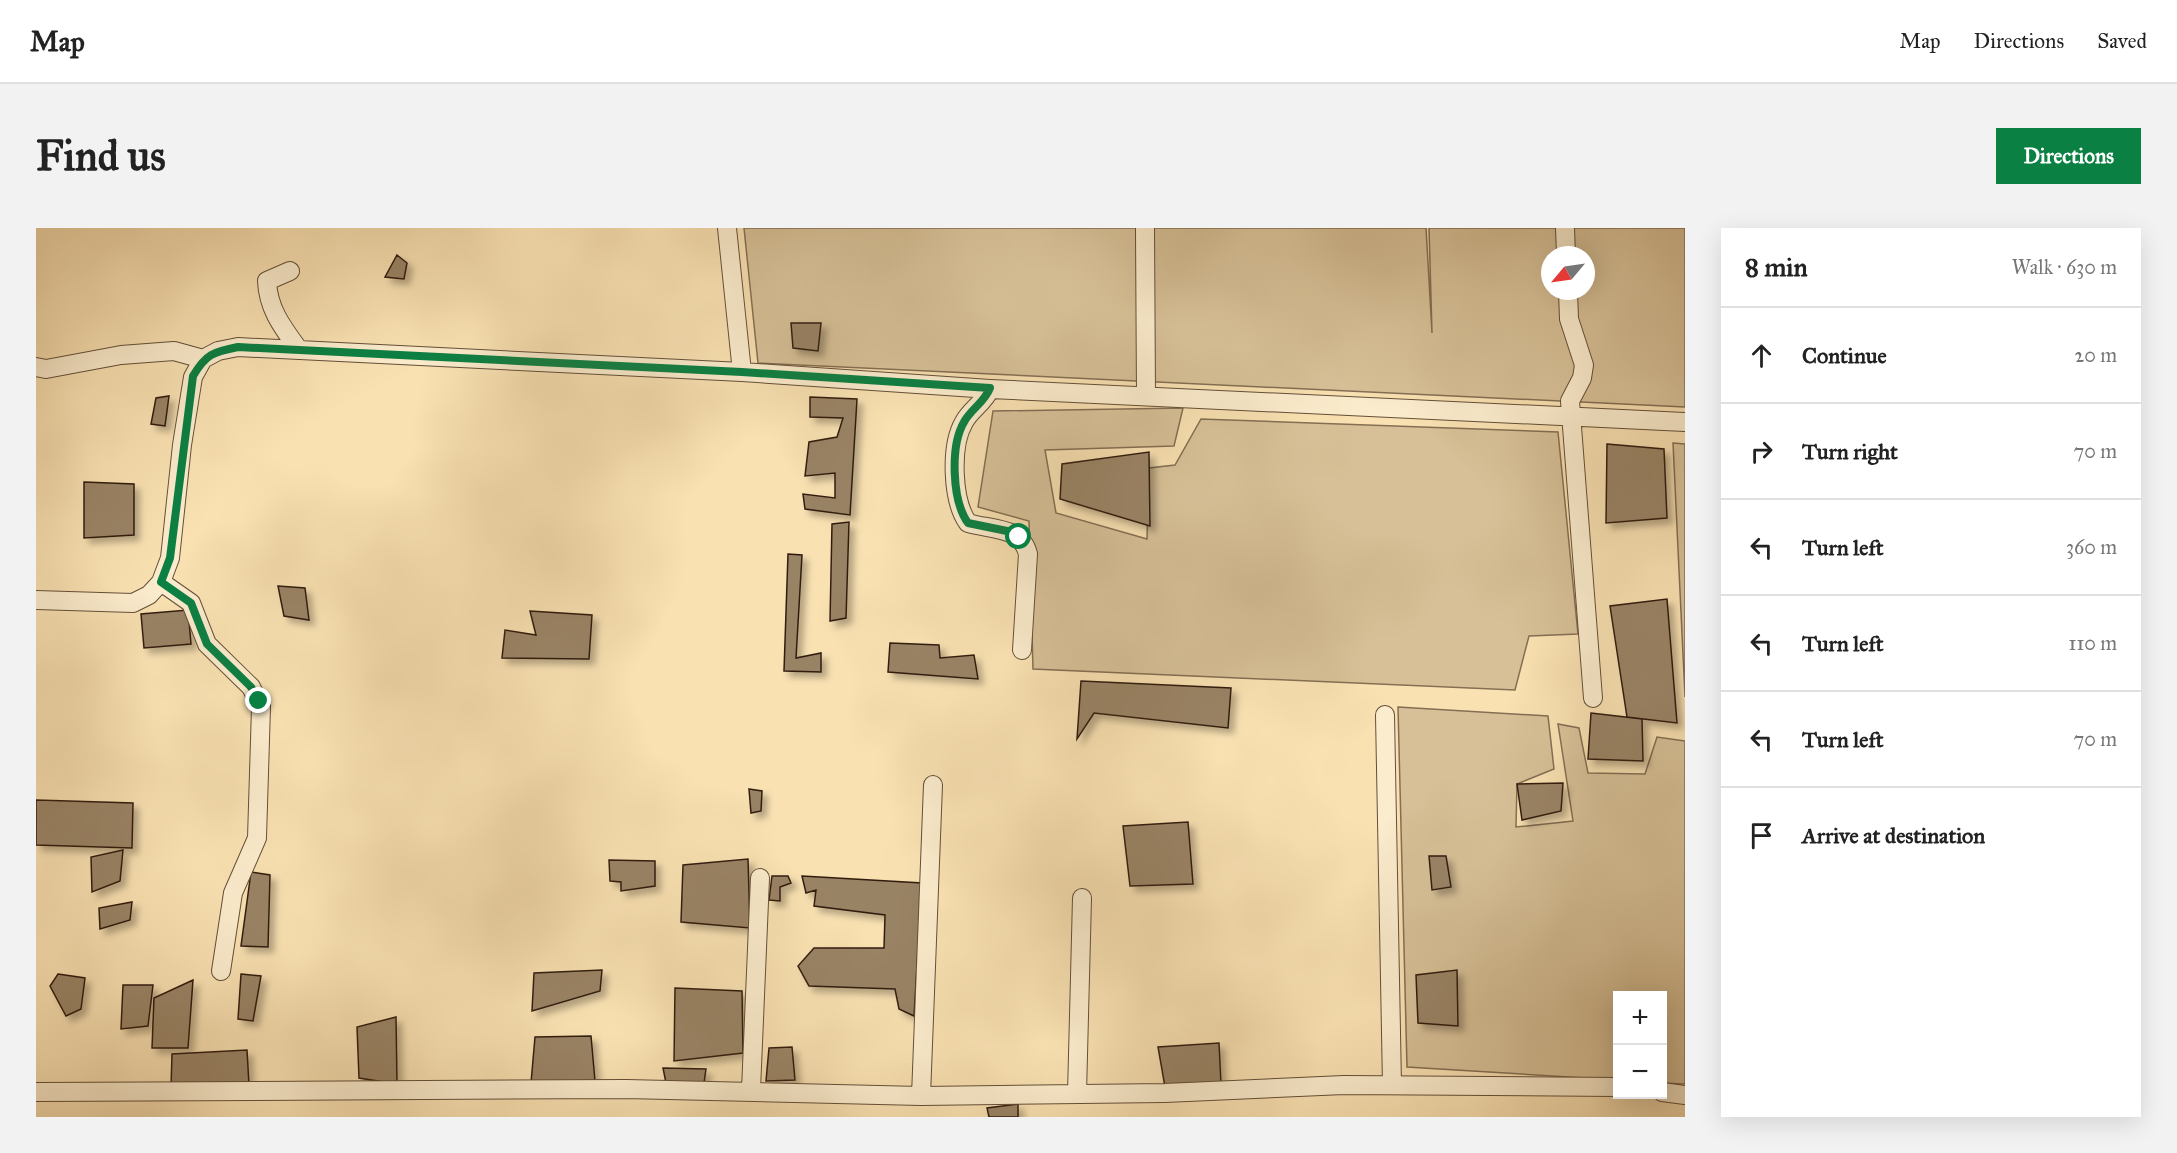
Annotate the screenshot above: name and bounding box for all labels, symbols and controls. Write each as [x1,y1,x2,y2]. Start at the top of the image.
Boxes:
text: Map [30,24,85,59]
text: Map [1900,28,1941,54]
text: Directions [1974,28,2064,54]
text: Saved [2097,28,2147,54]
button: Directions [1996,128,2141,184]
text: Find us [36,130,166,182]
north arrow [1541,246,1595,300]
text: 8 min [1745,251,1808,283]
text: Walk · 630 m [2012,255,2117,279]
icon: ahead [1745,339,1778,372]
text: Continue [1802,342,1887,369]
text: 20 m [2074,343,2117,367]
icon: right [1745,435,1778,468]
text: Turn right [1802,438,1898,465]
text: 70 m [2074,439,2117,463]
route start [1005,523,1031,549]
icon: left [1745,531,1778,564]
text: Turn left [1802,534,1884,561]
text: 360 m [2066,535,2117,559]
icon: left [1745,627,1778,660]
text: Turn left [1802,630,1884,657]
text: 110 m [2069,631,2117,655]
route end [245,687,271,713]
icon: left [1745,723,1778,756]
text: Turn left [1802,726,1884,753]
text: 70 m [2074,727,2117,751]
icon: arrive [1745,819,1778,852]
text: Arrive at destination [1802,822,1985,849]
map controls [1613,991,1667,1099]
button: + [1613,991,1667,1045]
button: − [1613,1045,1667,1099]

